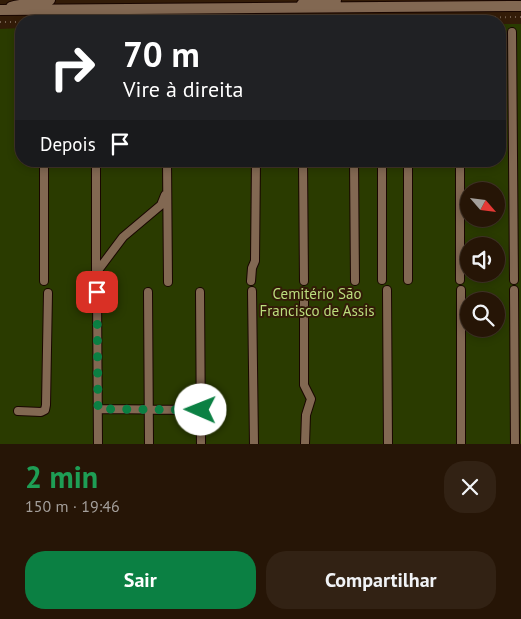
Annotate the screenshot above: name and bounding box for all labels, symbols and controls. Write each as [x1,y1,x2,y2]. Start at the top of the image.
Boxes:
text: 70 m [123,31,200,77]
icon: right [40,35,105,100]
text: Vire à direita [123,75,243,103]
icon: arrive [106,130,134,158]
text: Depois [40,132,96,156]
north arrow [460,182,505,228]
map controls [460,182,505,337]
button: sound [460,237,505,282]
pin [76,271,118,313]
icon: arrive [83,278,111,306]
park label: Cemitério São Francisco de Assis [259,284,375,320]
button: search [460,292,505,337]
position arrow [174,383,226,435]
text: 2 min [25,457,98,496]
button: close [444,461,496,513]
text: 150 m · 19:46 [25,496,120,516]
button: Sair [25,551,256,609]
button: Compartilhar [266,551,496,609]

